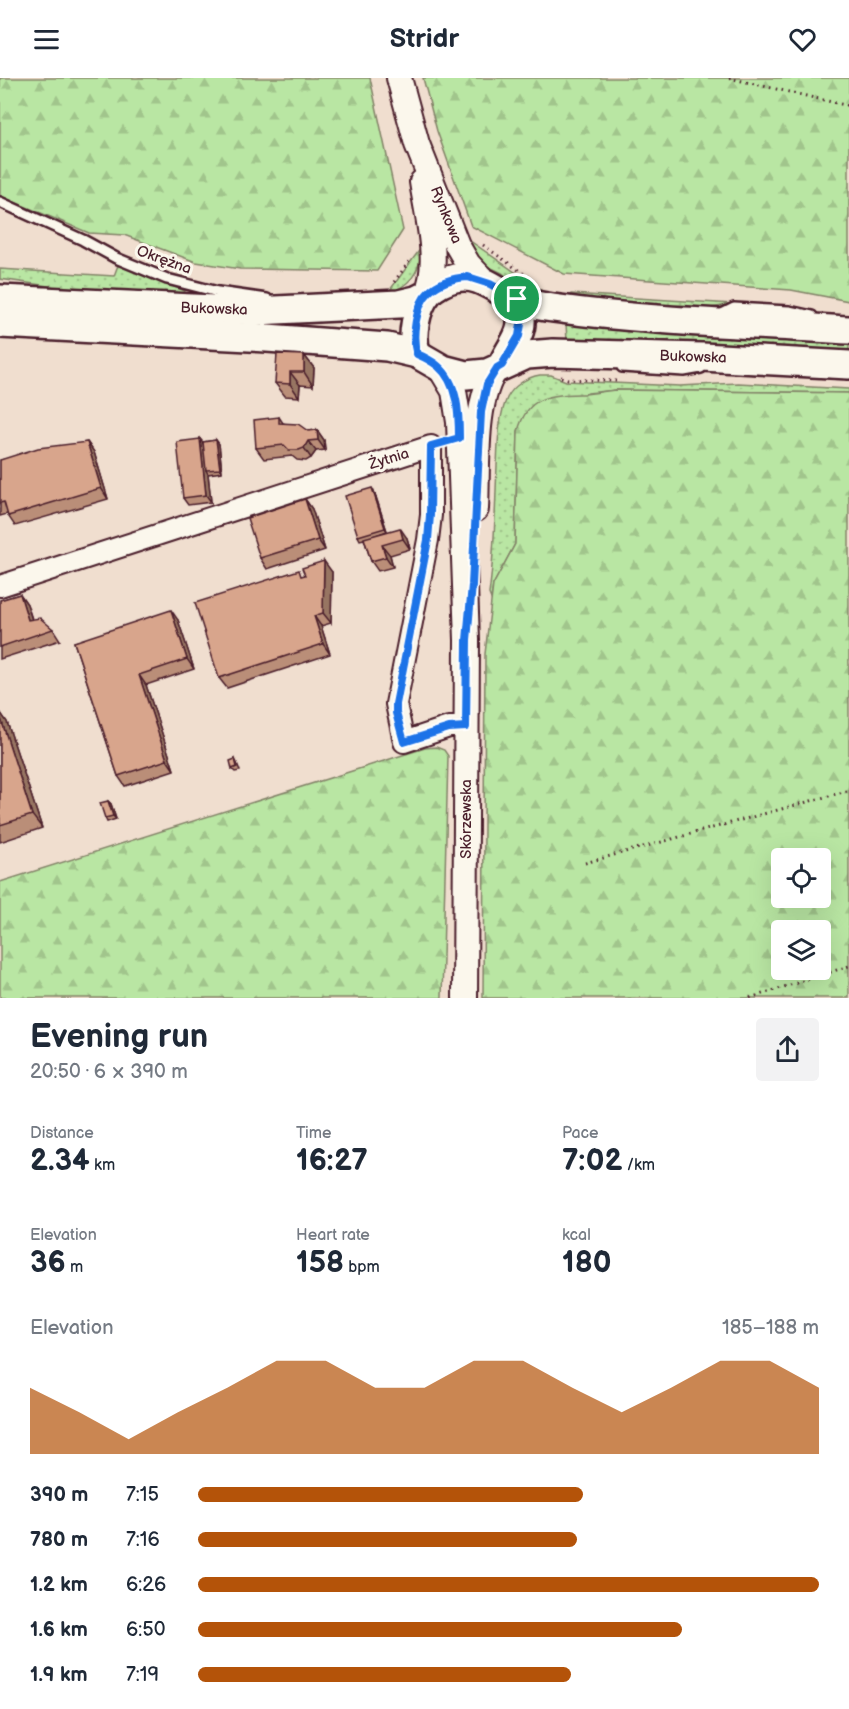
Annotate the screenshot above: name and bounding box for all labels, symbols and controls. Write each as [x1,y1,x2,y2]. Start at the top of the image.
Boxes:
icon: menu [30,23,63,56]
text: Stridr [390,23,459,55]
icon: heart [786,23,819,56]
street label: Rynkowa [426,184,466,246]
street label: Okrężna [134,241,194,279]
pin [491,273,542,324]
icon: arrive [500,282,533,315]
street label: Bukowska [180,298,248,320]
street label: Bukowska [659,346,727,368]
street label: Żytnia [366,444,411,474]
street label: Skórzewska [457,779,476,859]
map controls [771,848,831,980]
button: locate [771,848,831,908]
button: layers [771,920,831,980]
text: Evening run [30,1017,208,1057]
button: share [756,1018,819,1081]
text: 20:50 · 6 × 390 m [30,1060,188,1084]
text: Distance [30,1124,94,1143]
text: Time [296,1124,331,1143]
text: Pace [562,1124,598,1143]
text: 2.34 [30,1143,90,1179]
text: 16:27 [296,1143,368,1179]
text: 7:02 [562,1143,622,1179]
text: km [90,1156,115,1175]
text: /km [622,1156,655,1175]
text: Elevation [30,1226,97,1245]
text: Heart rate [296,1226,370,1245]
text: kcal [562,1226,591,1245]
text: 36 [30,1245,66,1281]
text: 158 [296,1245,344,1281]
text: 180 [562,1245,611,1281]
text: m [66,1258,83,1277]
text: bpm [344,1258,380,1277]
text: Elevation [30,1316,113,1340]
text: 185–188 m [722,1316,819,1340]
text: 390 m [30,1483,88,1507]
text: 7:15 [126,1483,159,1507]
text: 780 m [30,1528,88,1552]
text: 7:16 [126,1528,160,1552]
text: 1.2 km [30,1573,88,1597]
text: 6:26 [126,1573,166,1597]
text: 1.6 km [30,1618,88,1642]
text: 6:50 [126,1618,165,1642]
text: 1.9 km [30,1663,87,1687]
text: 7:19 [126,1663,159,1687]

